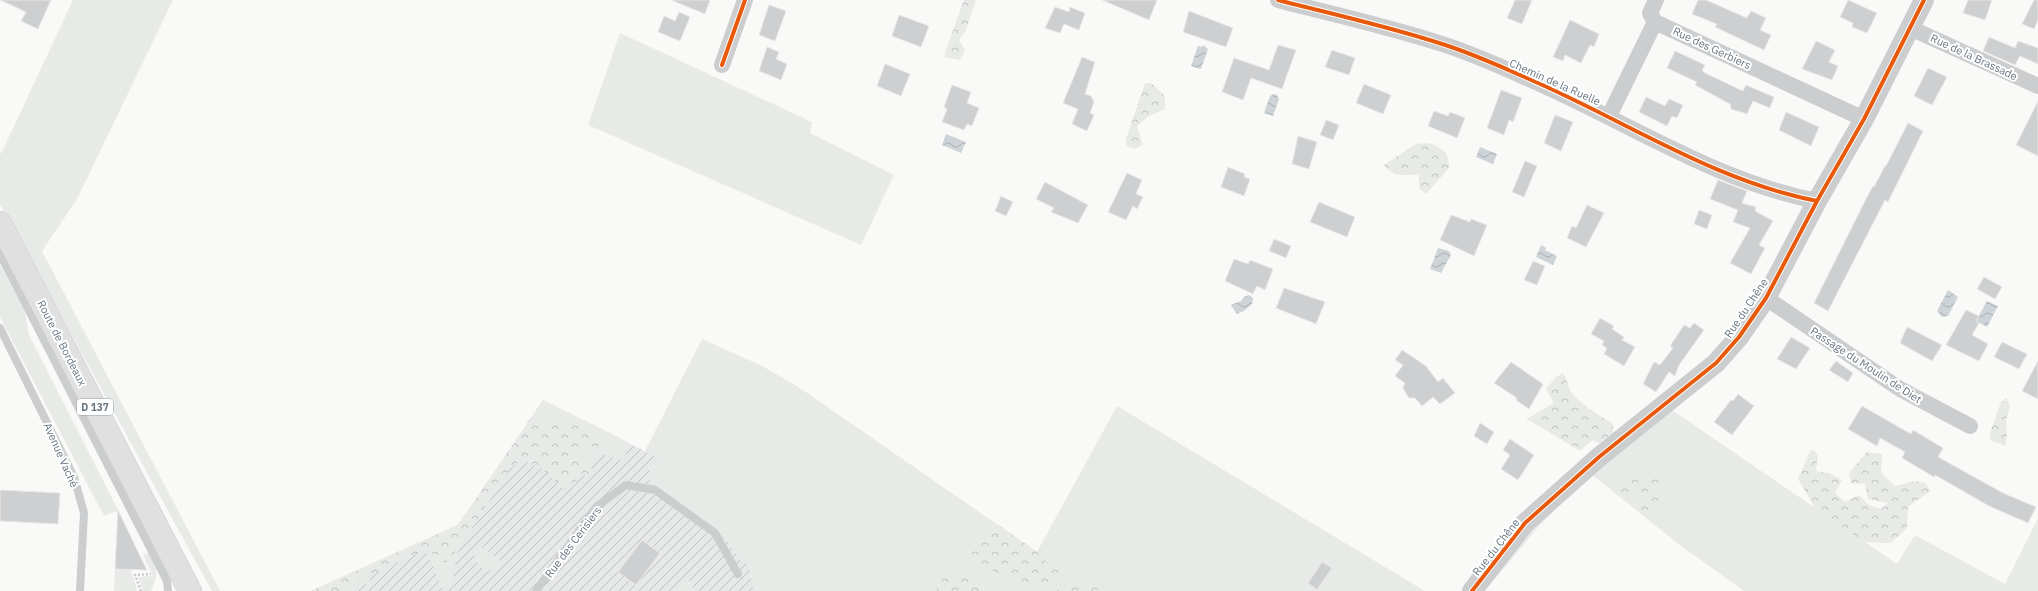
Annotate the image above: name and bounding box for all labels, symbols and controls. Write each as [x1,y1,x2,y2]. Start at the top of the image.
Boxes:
street label: Rue des Gerbiers [1671,24,1753,72]
street label: Rue de la Brassade [1928,31,2020,83]
street label: Chemin de la Ruelle [1507,56,1603,108]
street label: Rue du Chêne [1721,276,1771,340]
street label: Route de Bordeaux [34,298,90,389]
street label: Passage du Moulin de Diet [1808,324,1924,406]
road number: D 137 [77,399,113,415]
street label: Avenue Vaché [40,420,82,490]
street label: Rue des Cerisiers [542,504,604,580]
street label: Rue du Chêne [1469,516,1523,578]

